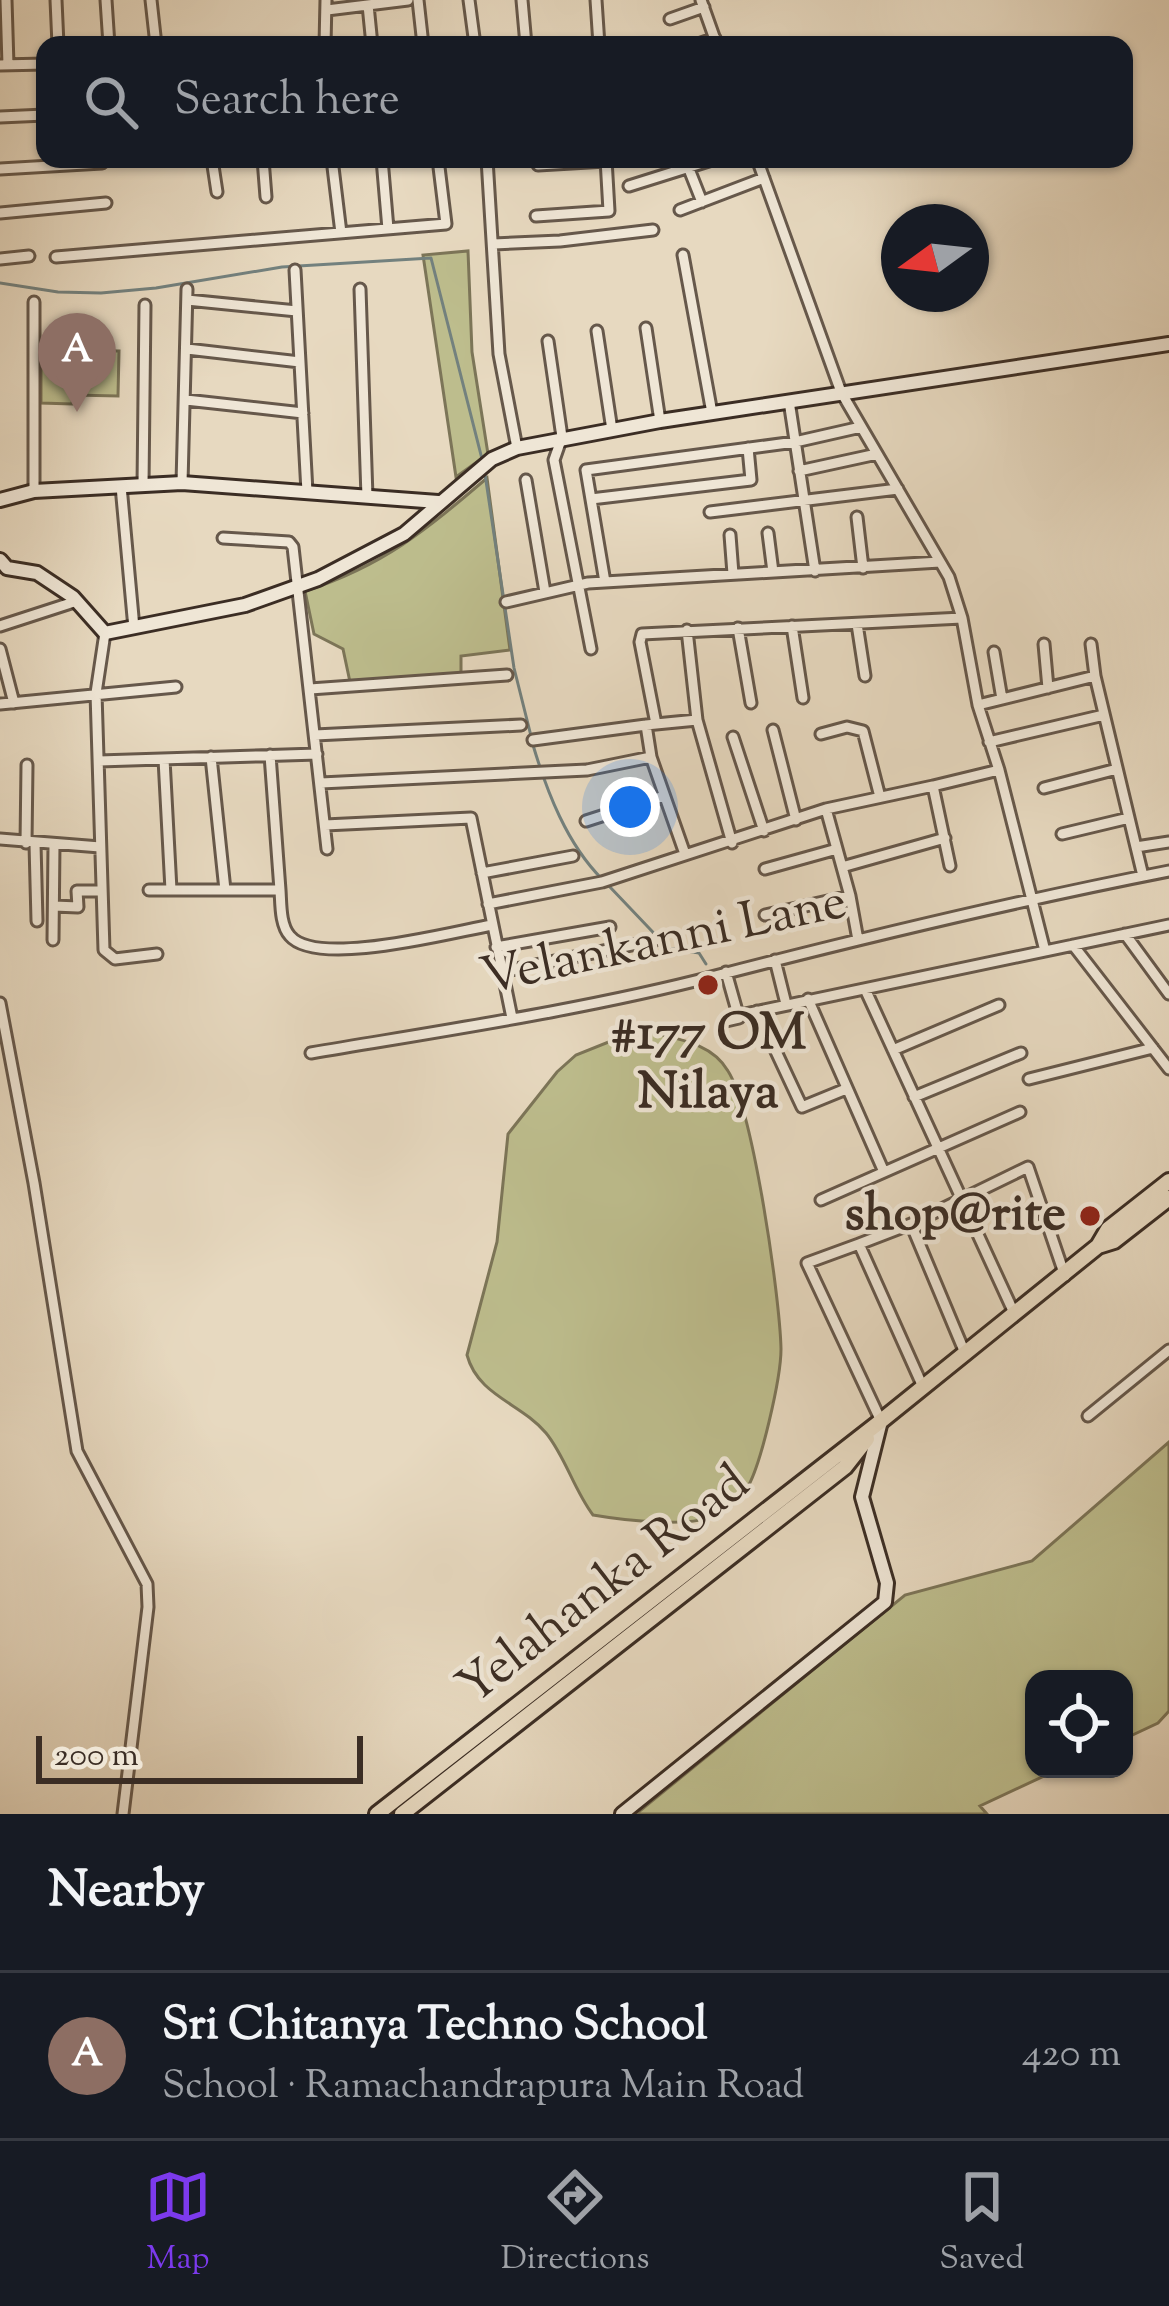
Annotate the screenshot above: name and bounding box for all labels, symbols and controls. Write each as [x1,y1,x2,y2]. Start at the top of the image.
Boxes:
search box [36,36,1133,168]
icon: search [78,69,144,135]
text: Search here [174,70,400,135]
north arrow [881,204,989,312]
pin: A [38,313,116,412]
your location [600,777,660,837]
street label: Velankanni Lane [474,868,854,1016]
marker: #177 OM Nilaya [695,972,721,998]
place label: #177 OM Nilaya [610,999,806,1131]
place label: shop@rite [844,1180,1066,1253]
marker: shop@rite [1077,1203,1103,1229]
street label: Yelahanka Road [443,1450,767,1724]
map controls [1025,1670,1133,1778]
button: locate [1025,1670,1133,1778]
scale bar [36,1730,363,1783]
text: 200 m [54,1733,139,1781]
text: Nearby [48,1856,205,1929]
text: Sri Chitanya Techno School [162,1995,708,2060]
text: A [71,2028,103,2084]
text: 420 m [1022,2028,1121,2084]
text: School · Ramachandrapura Main Road [162,2060,804,2116]
tab: Map [145,2164,211,2284]
tab: Directions [501,2164,650,2284]
tab: Saved [939,2164,1024,2284]

